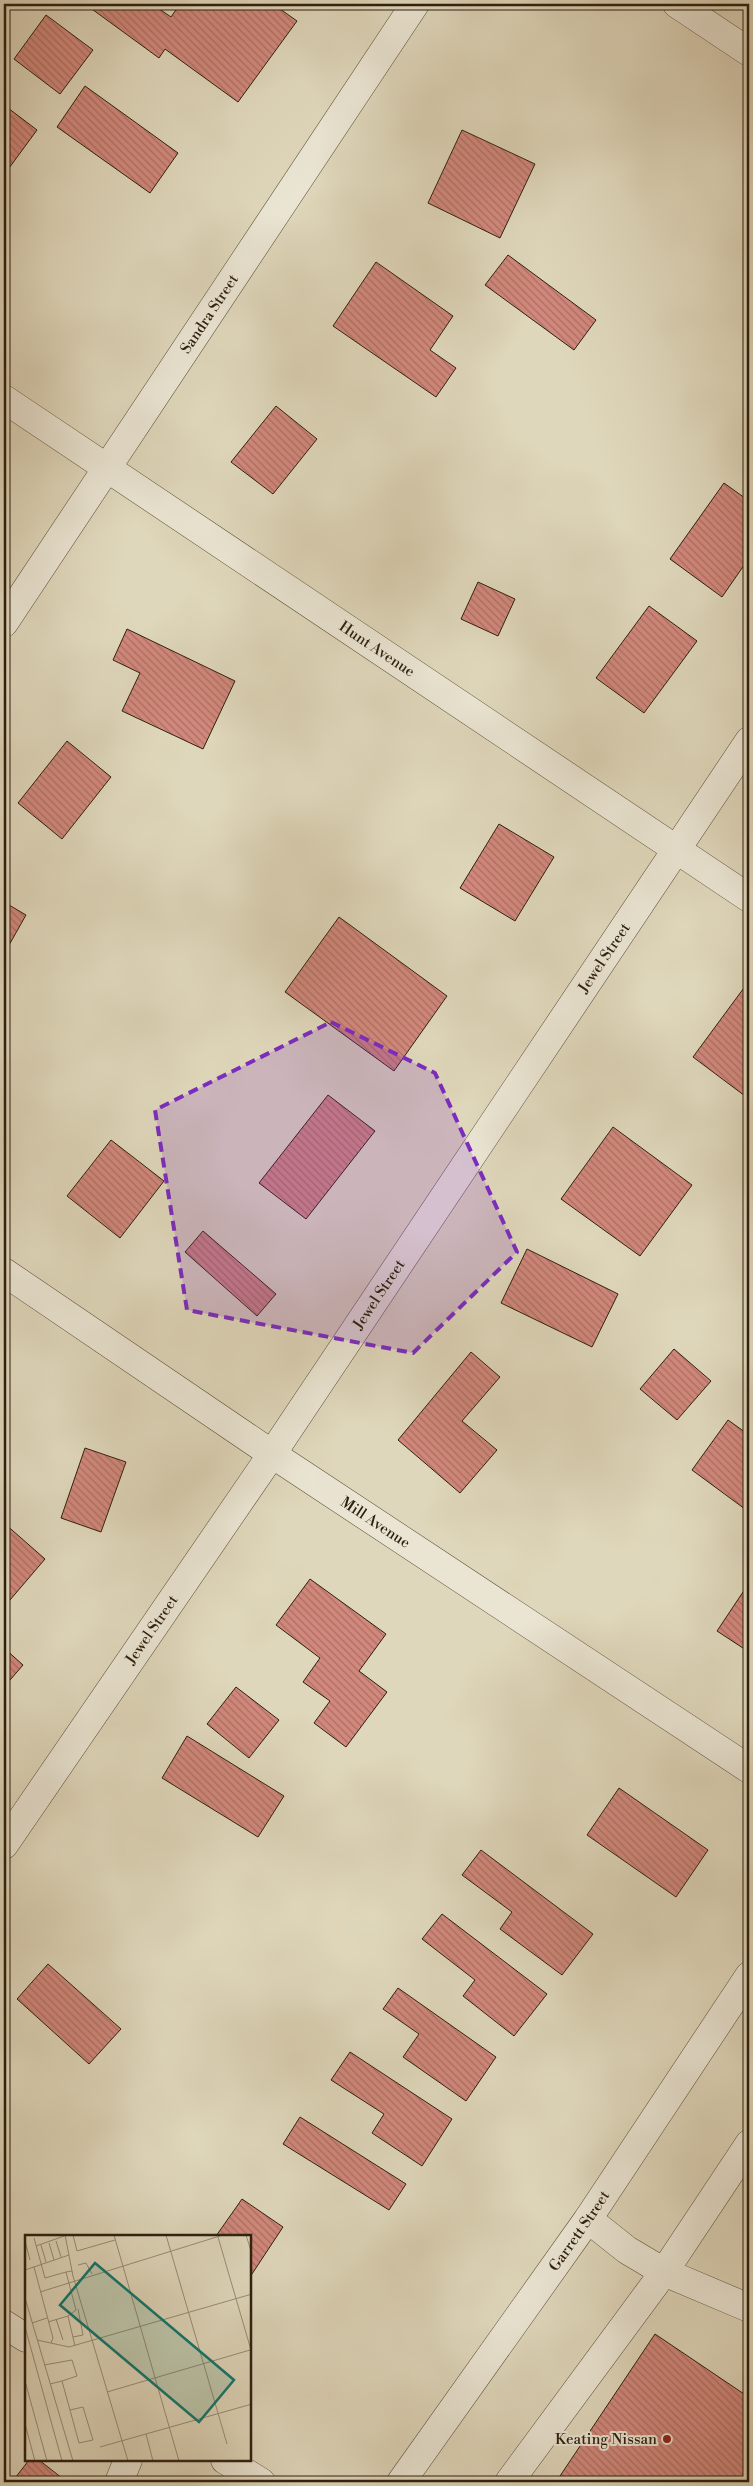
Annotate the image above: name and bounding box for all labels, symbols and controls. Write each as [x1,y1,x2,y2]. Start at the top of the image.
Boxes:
street label: Sandra Street [176,270,243,358]
street label: Hunt Avenue [335,617,418,682]
street label: Jewel Street [574,919,635,998]
street label: Jewel Street [348,1256,410,1334]
street label: Mill Avenue [337,1493,414,1553]
street label: Jewel Street [121,1591,183,1669]
street label: Garrett Street [545,2187,615,2275]
inset map [25,2235,251,2461]
place label: Keating Nissan [555,2430,657,2449]
marker: Keating Nissan [661,2433,673,2445]

